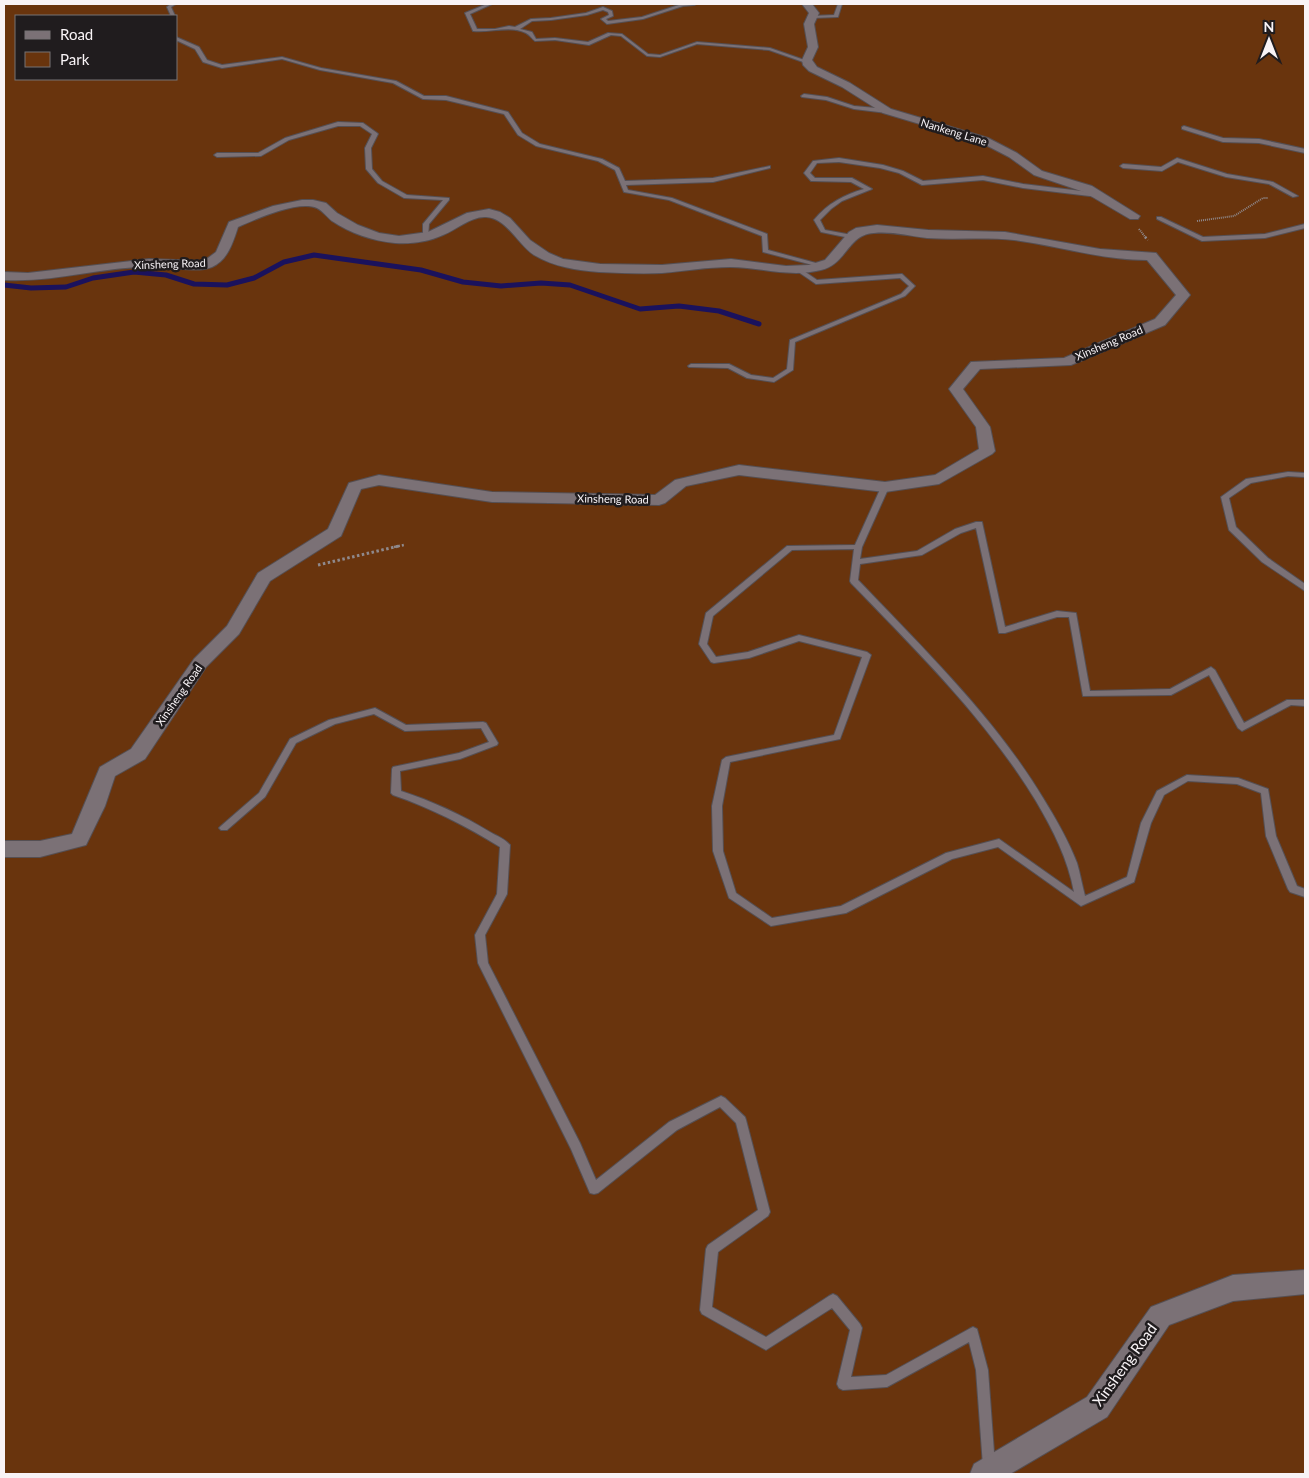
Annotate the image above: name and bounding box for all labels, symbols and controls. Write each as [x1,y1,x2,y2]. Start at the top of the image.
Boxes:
legend [15,15,178,80]
north arrow [1244,15,1294,65]
text: N [1264,18,1274,35]
text: Road [60,25,93,43]
text: Park [60,50,90,68]
street label: Nankeng Lane [919,115,989,148]
street label: Xinsheng Road [134,256,206,271]
street label: Xinsheng Road [1073,323,1144,363]
street label: Xinsheng Road [577,491,649,506]
street label: Xinsheng Road [153,662,204,728]
street label: Xinsheng Road [1088,1320,1160,1409]

